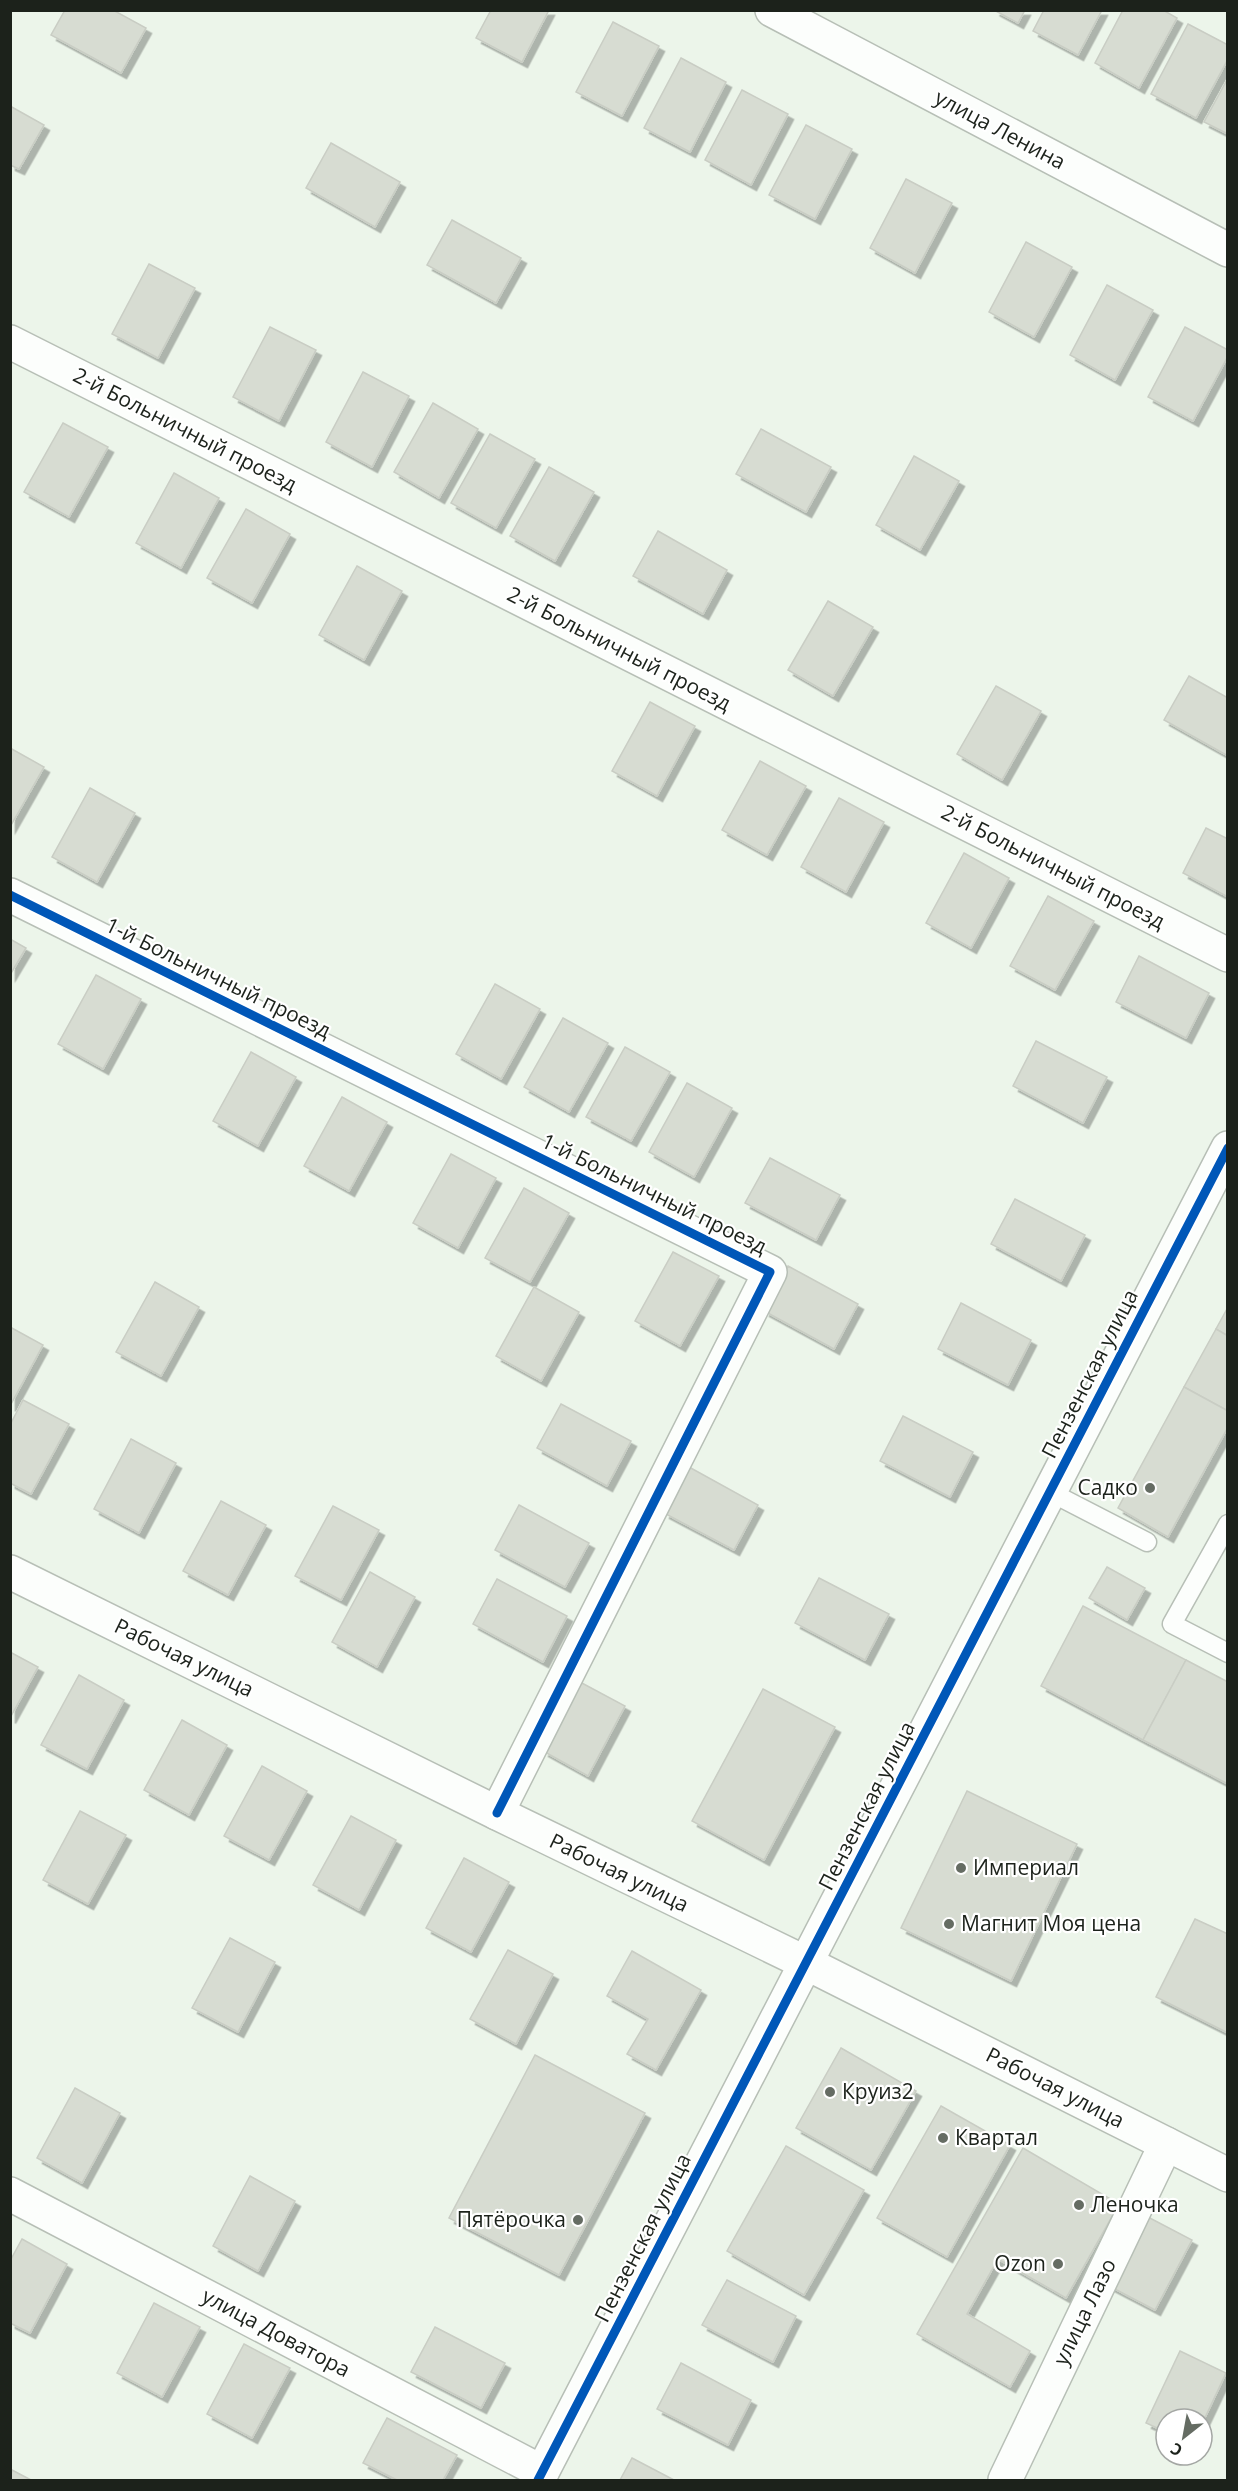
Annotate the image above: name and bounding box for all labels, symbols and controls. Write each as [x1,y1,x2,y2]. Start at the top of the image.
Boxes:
street label: улица Ленина [930,83,1071,175]
street label: 2-й Больничный проезд [69,360,302,498]
street label: 2-й Больничный проезд [503,579,736,717]
street label: 2-й Больничный проезд [937,797,1170,935]
street label: 1-й Больничный проезд [101,910,336,1044]
street label: 1-й Больничный проезд [537,1126,772,1260]
street label: Пензенская улица [1034,1284,1144,1463]
place label: Садко [1078,1473,1138,1501]
marker: Садко [1143,1481,1157,1495]
street label: Рабочая улица [110,1611,259,1703]
street label: Пензенская улица [811,1716,921,1895]
street label: Рабочая улица [545,1826,694,1918]
place label: Империал [973,1853,1079,1881]
marker: Империал [954,1861,968,1875]
place label: Магнит Моя цена [961,1909,1141,1937]
marker: Магнит Моя цена [942,1917,956,1931]
street label: Рабочая улица [982,2040,1129,2134]
place label: Круиз2 [842,2077,914,2105]
marker: Круиз2 [823,2085,837,2099]
place label: Квартал [955,2123,1038,2151]
marker: Квартал [936,2131,950,2145]
street label: Пензенская улица [587,2148,697,2327]
place label: Леночка [1091,2190,1179,2218]
marker: Леночка [1072,2198,1086,2212]
place label: Пятёрочка [457,2205,566,2233]
marker: Пятёрочка [571,2213,585,2227]
place label: Ozon [994,2249,1046,2277]
street label: улица Лазо [1046,2254,1122,2370]
marker: Ozon [1051,2257,1065,2271]
street label: улица Доватора [198,2281,355,2383]
north arrow [1154,2407,1214,2467]
text: С [1166,2438,1186,2462]

